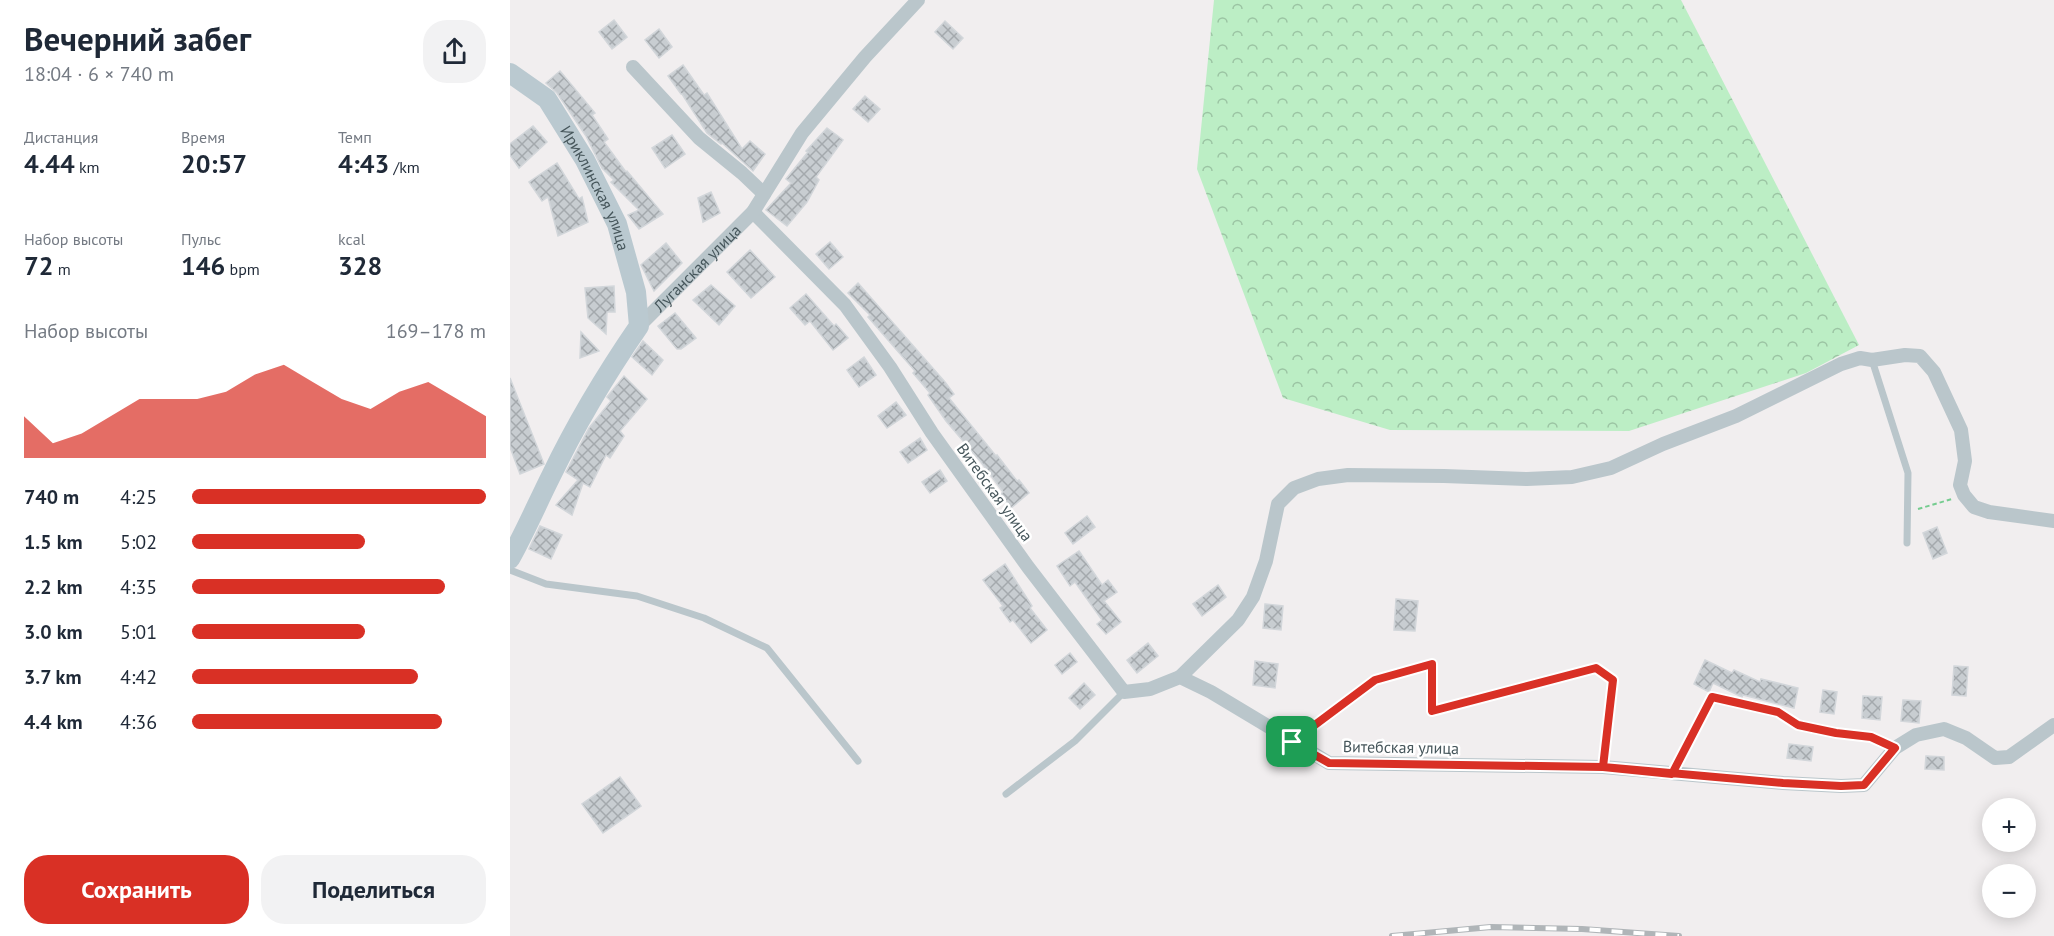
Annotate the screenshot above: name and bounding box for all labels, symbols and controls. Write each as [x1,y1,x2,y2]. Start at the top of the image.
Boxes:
text: Вечерний забег [24,17,251,60]
button: share [423,20,486,83]
text: 18:04 · 6 × 740 m [24,61,174,87]
street label: Ириклинская улица [556,122,634,253]
text: Дистанция [24,127,98,147]
text: Время [181,127,225,147]
text: Темп [338,127,372,147]
text: 4.44 [24,147,75,180]
text: 20:57 [181,147,247,180]
text: 4:43 [338,147,389,180]
text: km [75,157,100,177]
text: /km [389,157,420,177]
street label: Луганская улица [648,220,745,317]
text: Набор высоты [24,229,123,249]
text: Пульс [181,229,221,249]
text: kcal [338,229,365,249]
text: 72 [24,249,53,282]
text: 146 [181,249,225,282]
text: 328 [338,249,382,282]
text: m [53,259,71,279]
text: bpm [225,259,260,279]
text: Набор высоты [24,318,148,344]
text: 169–178 m [386,318,486,344]
street label: Витебская улица [953,439,1037,545]
text: 740 m [24,484,79,510]
text: 4:25 [120,484,157,510]
text: 1.5 km [24,529,83,555]
text: 5:02 [120,529,157,555]
text: 2.2 km [24,574,83,600]
text: 4:35 [120,574,157,600]
text: 3.0 km [24,619,83,645]
text: 5:01 [120,619,157,645]
text: 3.7 km [24,664,82,690]
text: 4:42 [120,664,157,690]
text: 4.4 km [24,709,83,735]
text: 4:36 [120,709,157,735]
pin [1266,716,1317,767]
icon: arrive [1275,725,1308,758]
street label: Витебская улица [1343,736,1459,758]
map controls [1982,798,2036,918]
button: + [1982,798,2036,852]
button: Сохранить [24,855,249,924]
button: Поделиться [261,855,486,924]
button: − [1982,864,2036,918]

